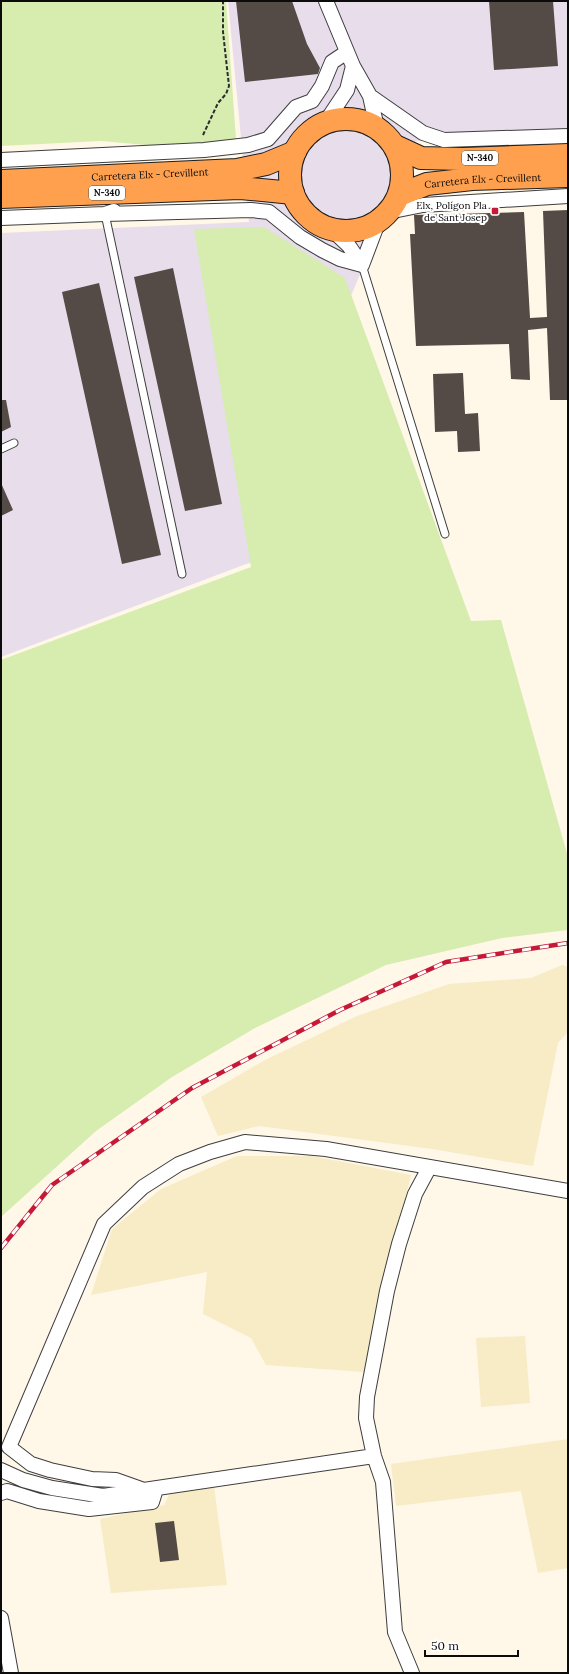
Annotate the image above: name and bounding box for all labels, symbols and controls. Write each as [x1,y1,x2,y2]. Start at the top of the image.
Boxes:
road number: N-340 [462,151,498,165]
street label: Carretera Elx - Crevillent [91,165,209,184]
street label: Carretera Elx - Crevillent [424,171,542,191]
road number: N-340 [89,186,125,200]
place label: Elx, Polígon Pla de Sant Josep [416,199,487,224]
marker: Elx, Polígon Pla de Sant Josep [490,206,500,216]
scale bar [425,1632,518,1658]
text: 50 m [431,1638,459,1653]

